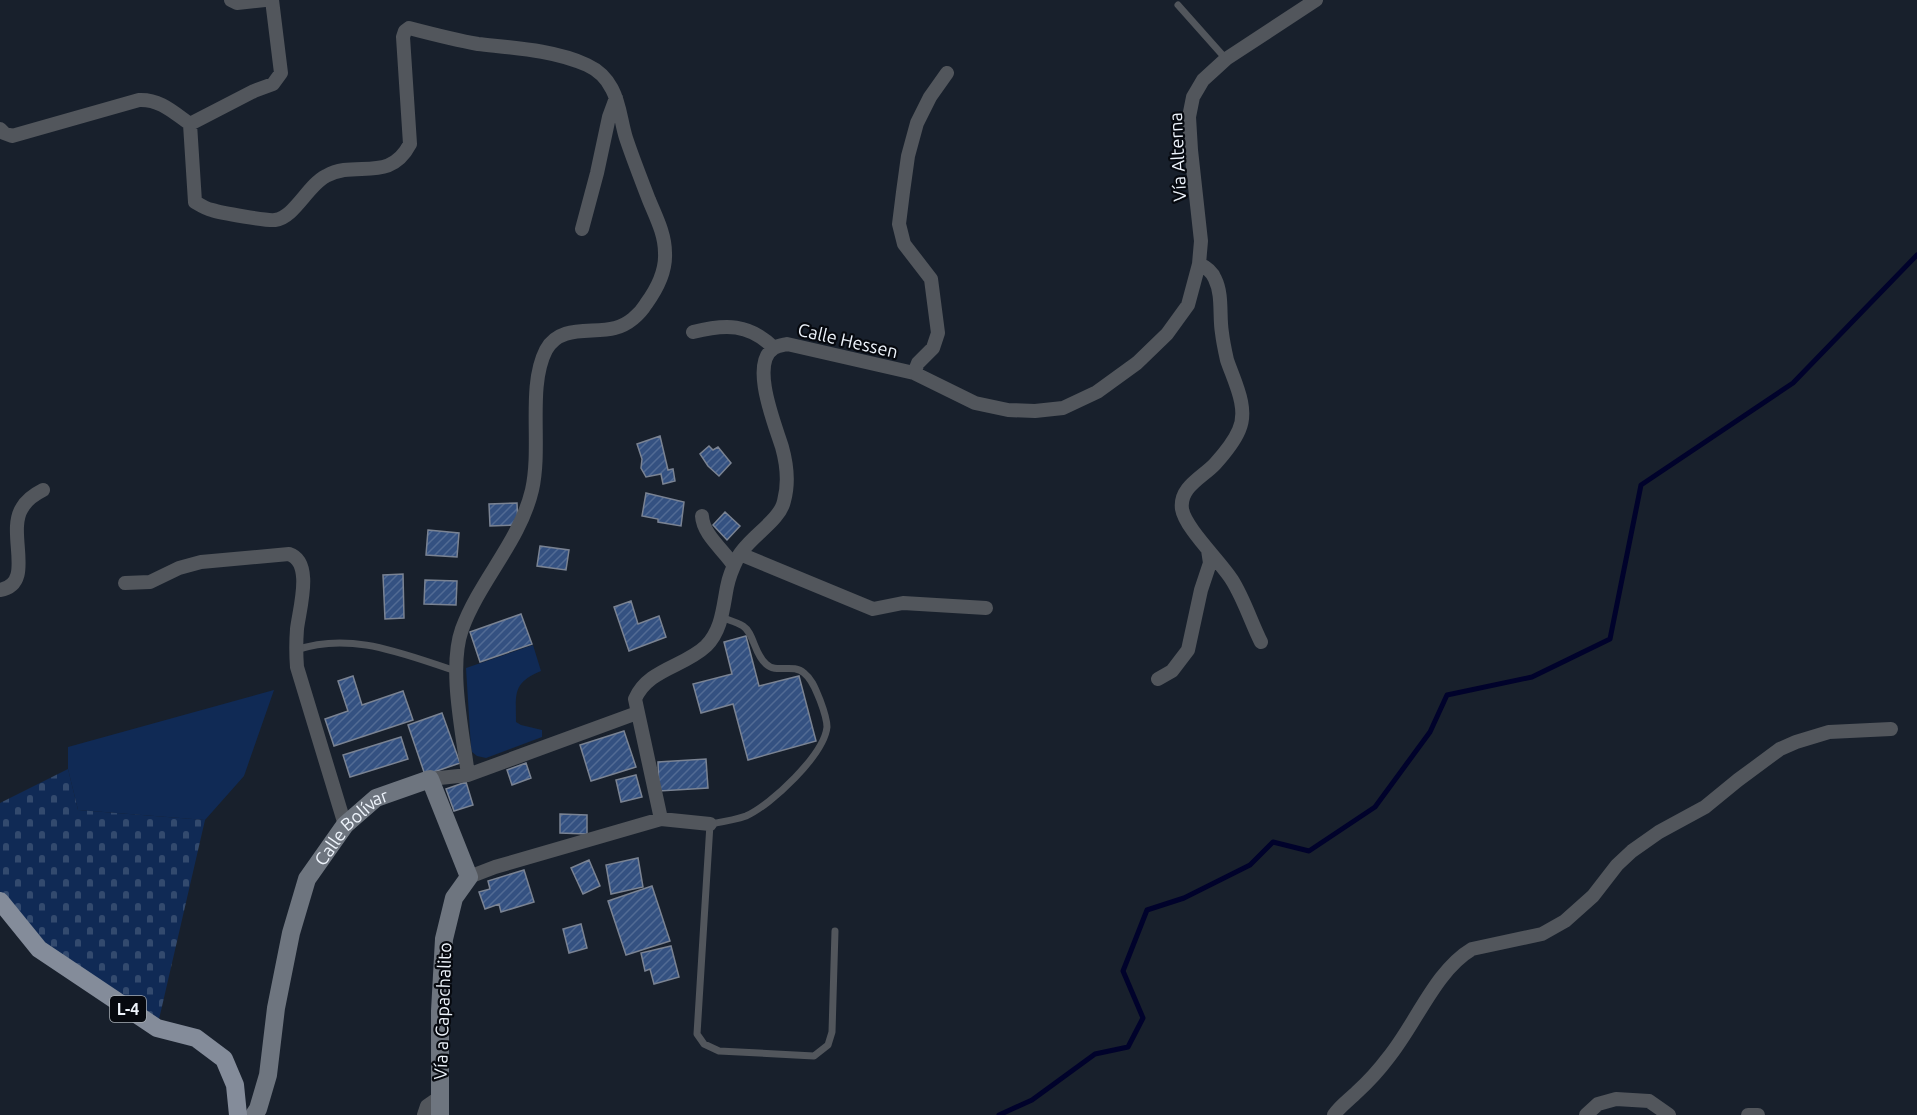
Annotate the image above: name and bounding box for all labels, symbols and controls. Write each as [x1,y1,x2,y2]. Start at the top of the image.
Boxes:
street label: Vía Alterna [1165,112,1189,202]
street label: Calle Hessen [796,319,900,361]
street label: Calle Bolívar [310,785,391,869]
street label: Vía a Capachalito [430,942,454,1080]
road number: L-4 [110,996,146,1022]

